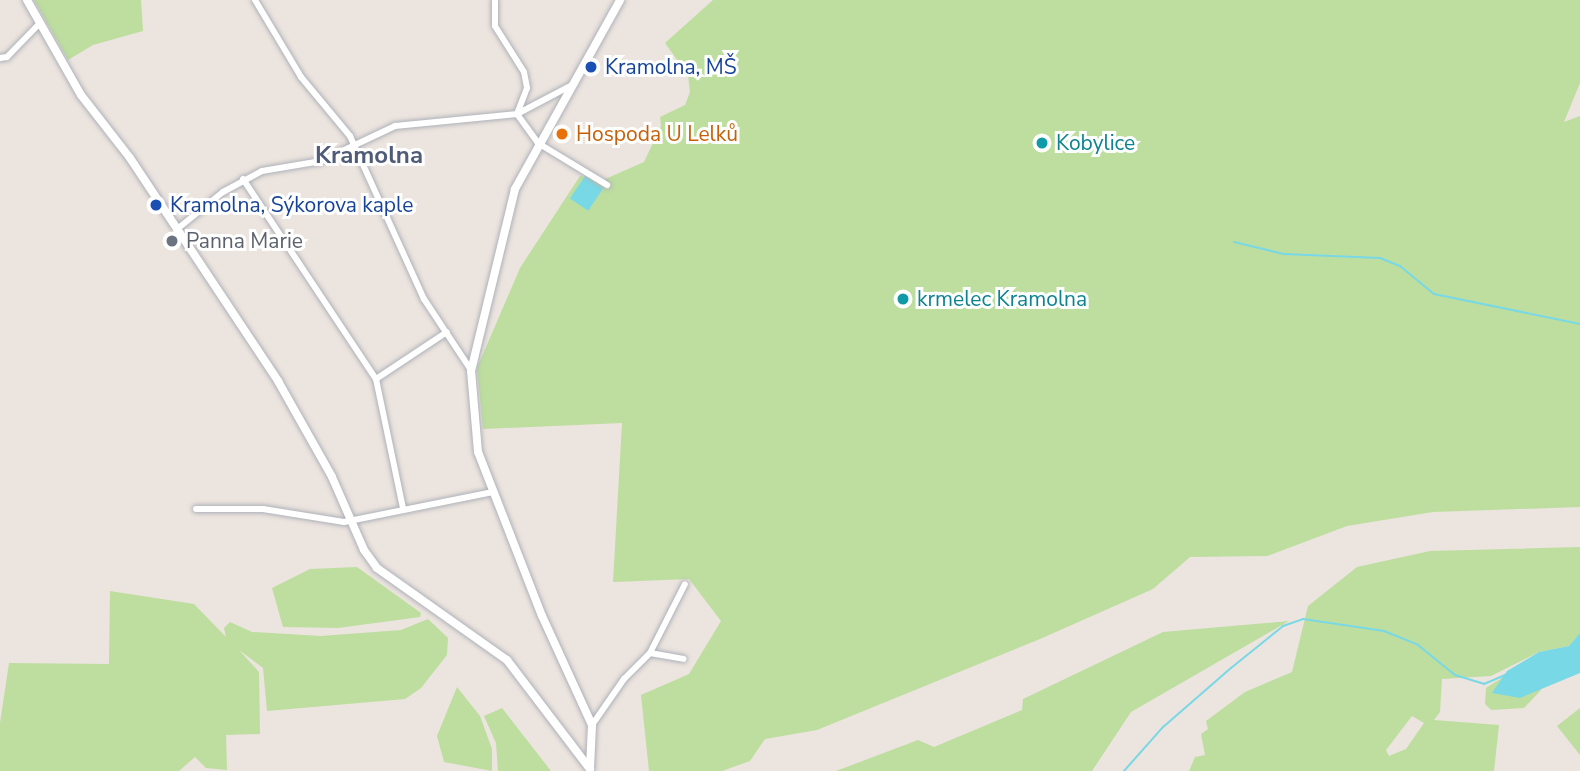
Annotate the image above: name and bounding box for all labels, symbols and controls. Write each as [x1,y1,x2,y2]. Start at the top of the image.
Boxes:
place label: Kramolna, MŠ [605,54,737,80]
marker: Kramolna, MŠ [583,59,599,75]
place label: Hospoda U Lelků [576,121,738,147]
marker: Hospoda U Lelků [554,126,570,142]
place label: Kobylice [1056,130,1135,156]
marker: Kobylice [1034,135,1050,151]
district label: Kramolna [315,142,423,170]
place label: Kramolna, Sýkorova kaple [170,192,413,218]
marker: Kramolna, Sýkorova kaple [148,197,164,213]
place label: Panna Marie [186,228,303,254]
marker: Panna Marie [164,233,180,249]
place label: krmelec Kramolna [917,286,1087,312]
marker: krmelec Kramolna [895,291,911,307]

